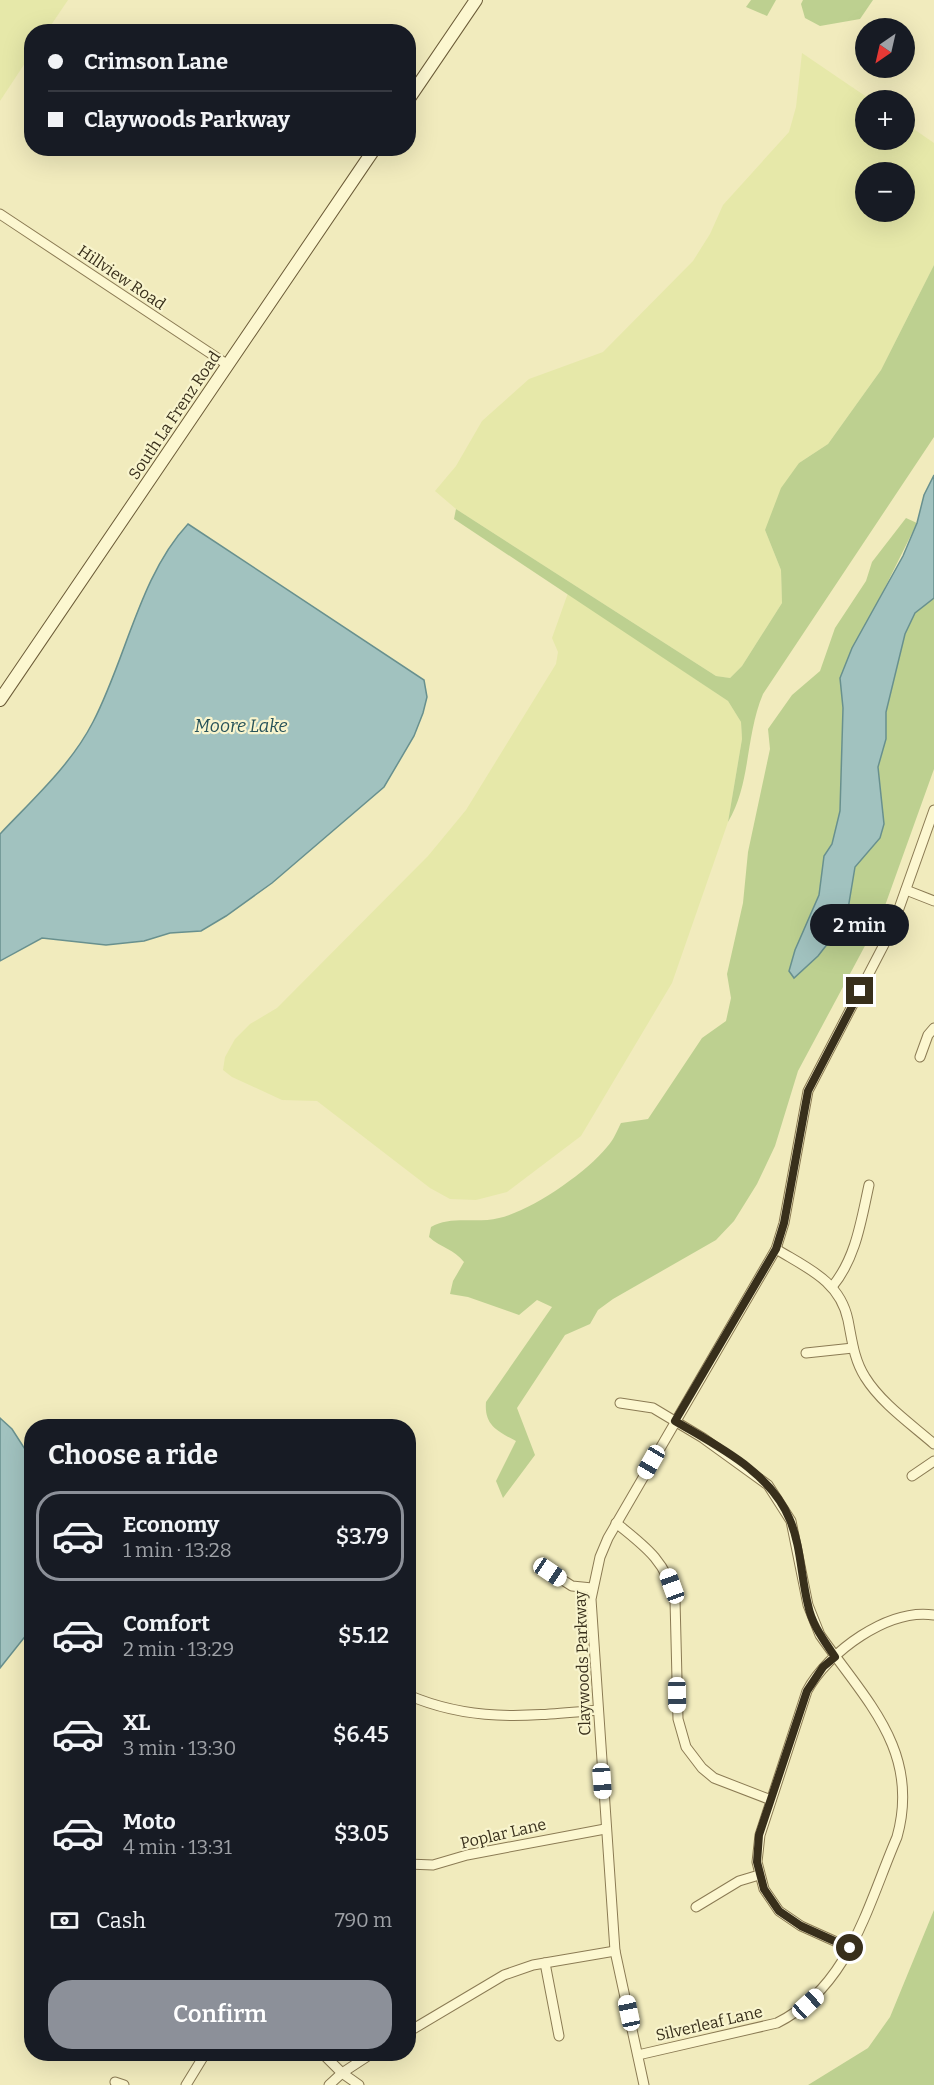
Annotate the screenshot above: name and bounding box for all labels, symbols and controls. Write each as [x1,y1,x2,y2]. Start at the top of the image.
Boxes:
north arrow [855,18,915,78]
map controls [855,18,915,222]
text: Crimson Lane [84,48,228,75]
button: + [855,90,915,150]
text: Claywoods Parkway [84,106,290,133]
button: − [855,162,915,222]
street label: Hillview Road [74,241,170,314]
street label: South La Frenz Road [124,347,225,483]
water label: Moore Lake [194,715,288,737]
callout: 2 min [810,904,910,946]
text: 2 min [833,913,886,937]
route end [846,977,873,1004]
text: Choose a ride [48,1439,218,1471]
car [634,1442,668,1482]
icon: car [51,1509,105,1563]
text: Economy [123,1511,219,1538]
text: $3.79 [336,1523,389,1550]
text: 1 min · 13:28 [123,1538,232,1562]
car [530,1554,570,1590]
car [657,1566,687,1606]
street label: Claywoods Parkway [570,1590,595,1736]
icon: car [51,1608,105,1662]
text: Comfort [123,1610,210,1637]
text: $5.12 [338,1622,389,1649]
text: 2 min · 13:29 [123,1637,234,1661]
car [668,1677,686,1713]
icon: car [51,1707,105,1761]
text: XL [123,1709,150,1736]
text: $6.45 [333,1721,389,1748]
text: 3 min · 13:30 [123,1736,236,1760]
car [592,1762,612,1800]
icon: car [51,1806,105,1860]
text: Moto [123,1808,176,1835]
street label: Poplar Lane [458,1814,548,1853]
text: $3.05 [334,1820,389,1847]
text: 4 min · 13:31 [123,1835,232,1859]
icon: cash [48,1904,81,1937]
text: Cash [96,1907,146,1934]
text: 790 m [335,1908,392,1932]
route start [836,1934,863,1961]
button: Confirm [48,1980,392,2049]
car [789,1985,827,2023]
car [616,1994,642,2032]
street label: Silverleaf Lane [654,2002,764,2045]

